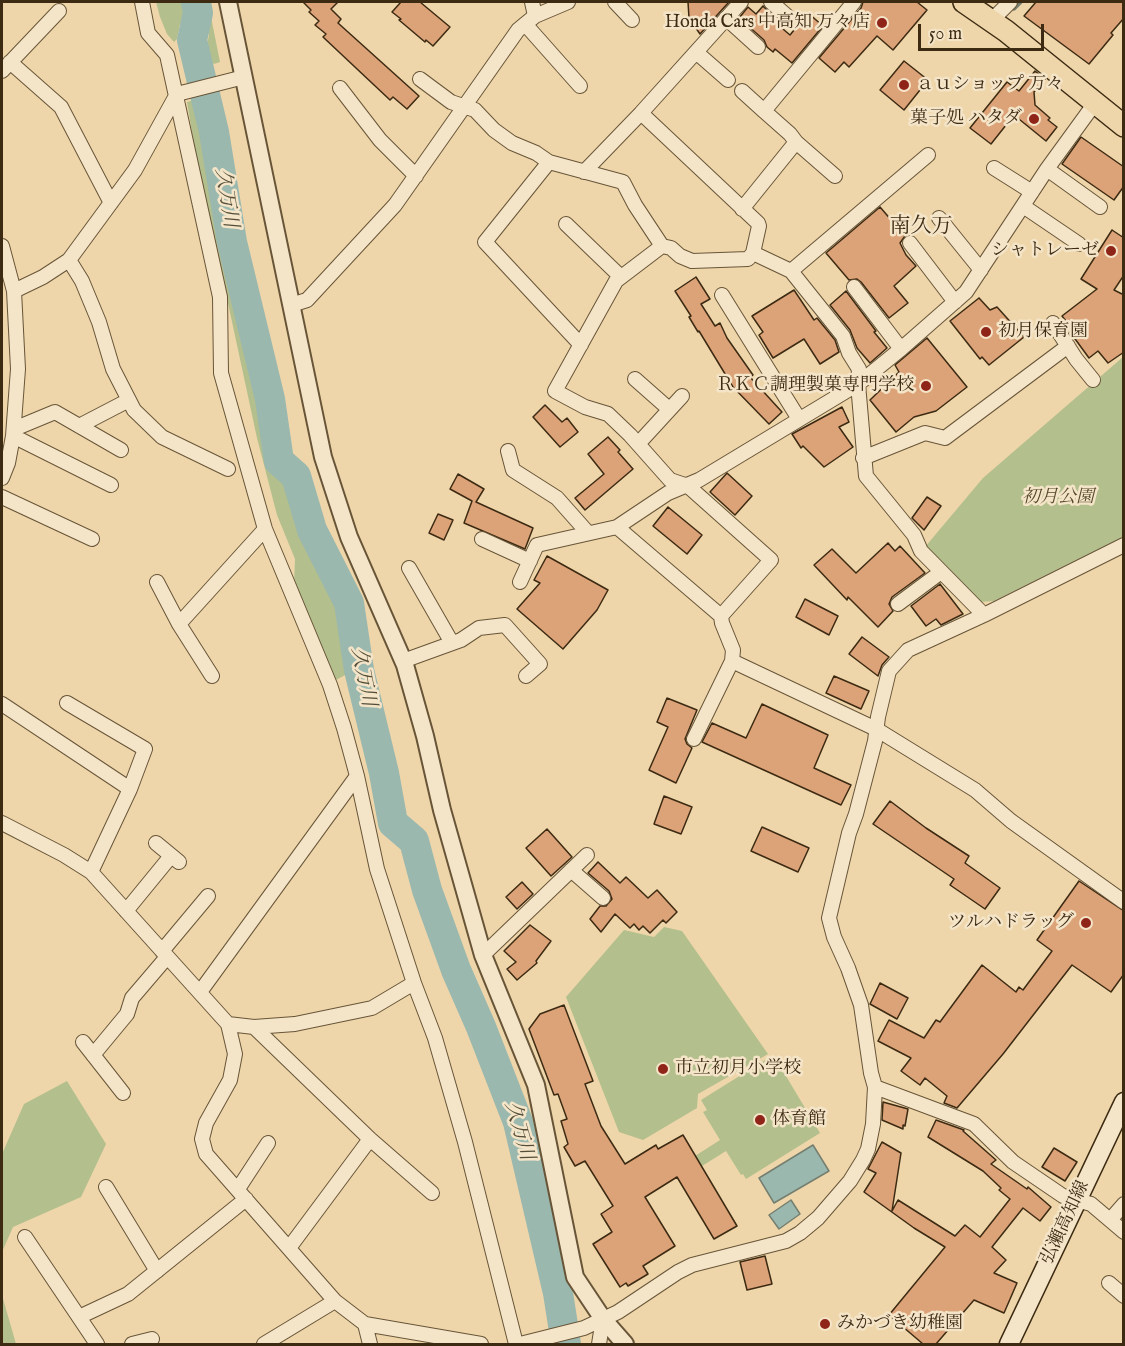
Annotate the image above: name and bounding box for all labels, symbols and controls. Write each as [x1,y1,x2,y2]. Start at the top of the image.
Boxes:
place label: Honda Cars 中高知 万々店 [665,12,870,34]
scale bar [921,12,1047,50]
marker: Honda Cars 中高知 万々店 [875,16,889,30]
text: 50 m [929,23,962,46]
place label: ａｕショップ 万々 [916,74,1064,96]
marker: ａｕショップ 万々 [897,78,911,92]
place label: 菓子処 ハタダ [910,108,1022,130]
marker: 菓子処 ハタダ [1027,112,1041,126]
water label: 久万川 [208,166,242,230]
district label: 南久万 [890,215,952,241]
place label: シャトレーゼ [991,240,1099,262]
marker: シャトレーゼ [1104,244,1118,258]
place label: 初月保育園 [998,321,1088,343]
marker: 初月保育園 [979,325,993,339]
place label: ＲＫＣ調理製菓専門学校 [716,375,914,397]
marker: ＲＫＣ調理製菓専門学校 [919,379,933,393]
park label: 初月公園 [1022,487,1094,509]
water label: 久万川 [344,645,380,709]
place label: ツルハドラッグ [948,912,1074,934]
marker: ツルハドラッグ [1079,916,1093,930]
place label: 市立初月小学校 [675,1058,801,1080]
marker: 市立初月小学校 [656,1062,670,1076]
water label: 久万川 [498,1099,538,1163]
place label: 体育館 [772,1109,826,1131]
marker: 体育館 [753,1113,767,1127]
street label: 弘瀬高知線 [1037,1178,1095,1268]
place label: みかづき幼稚園 [837,1313,963,1335]
marker: みかづき幼稚園 [818,1317,832,1331]

